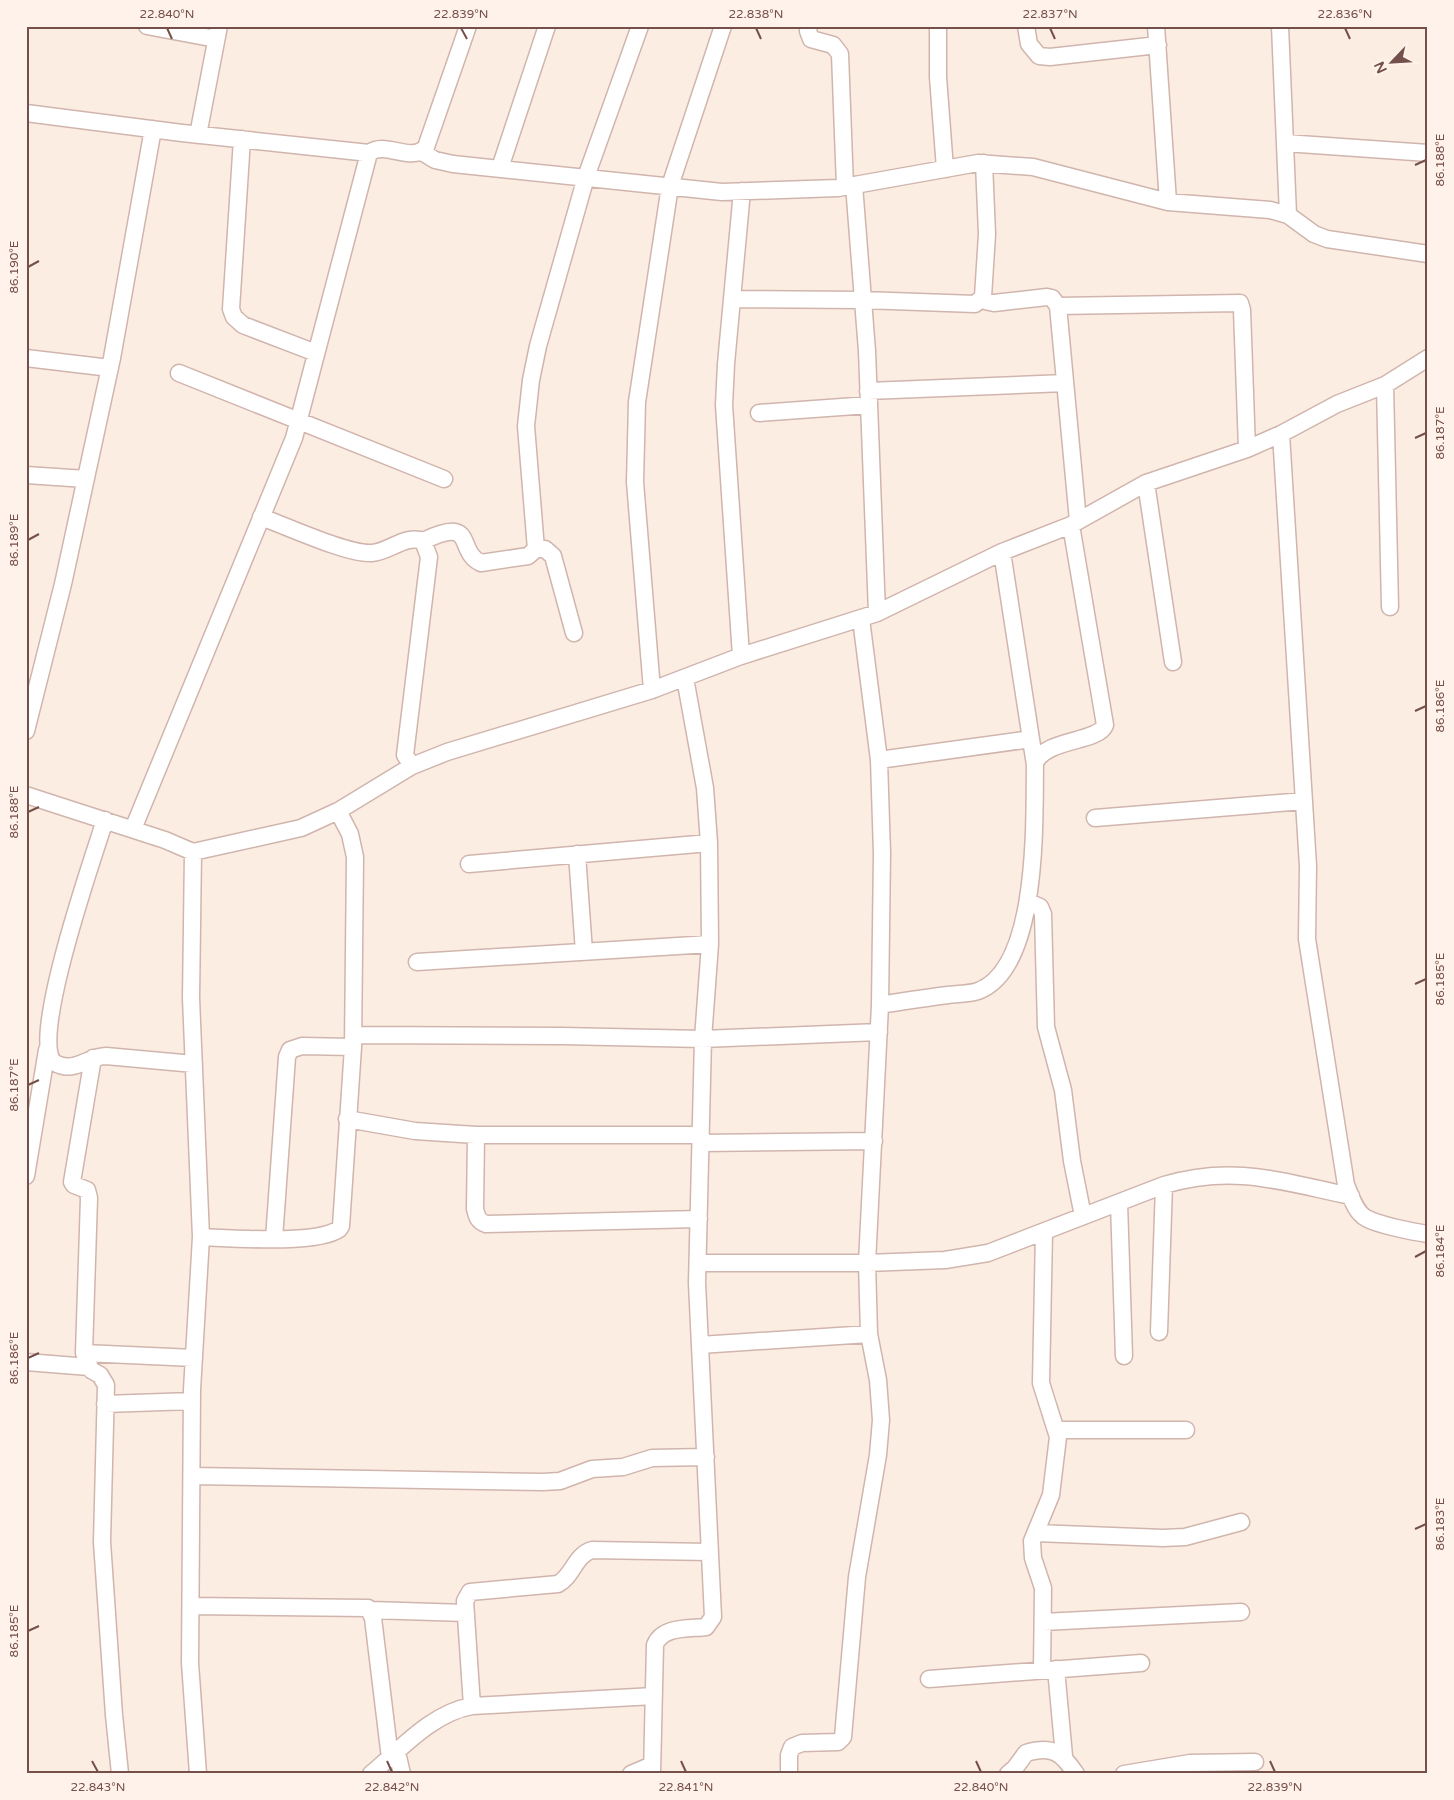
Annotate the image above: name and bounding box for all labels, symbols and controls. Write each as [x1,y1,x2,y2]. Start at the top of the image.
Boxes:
text: 22.840°N [140,7,194,21]
text: 22.839°N [434,7,488,21]
text: 22.838°N [729,7,783,21]
text: 22.837°N [1022,7,1078,21]
text: 22.836°N [1318,7,1372,21]
north arrow [1366,38,1416,88]
text: N [1371,59,1391,76]
text: 86.188°E [1433,133,1447,187]
text: 86.190°E [7,240,21,294]
text: 86.187°E [1433,406,1447,460]
text: 86.189°E [7,513,21,567]
text: 86.186°E [1433,679,1447,732]
text: 86.188°E [7,785,21,839]
text: 86.185°E [1433,952,1447,1005]
text: 86.187°E [7,1058,21,1112]
text: 86.184°E [1433,1224,1447,1278]
text: 86.186°E [7,1331,21,1384]
text: 86.183°E [1433,1497,1447,1551]
text: 86.185°E [7,1604,21,1657]
text: 22.843°N [71,1780,125,1794]
text: 22.842°N [365,1780,419,1794]
text: 22.841°N [659,1780,713,1794]
text: 22.840°N [954,1780,1008,1794]
text: 22.839°N [1248,1780,1302,1794]

